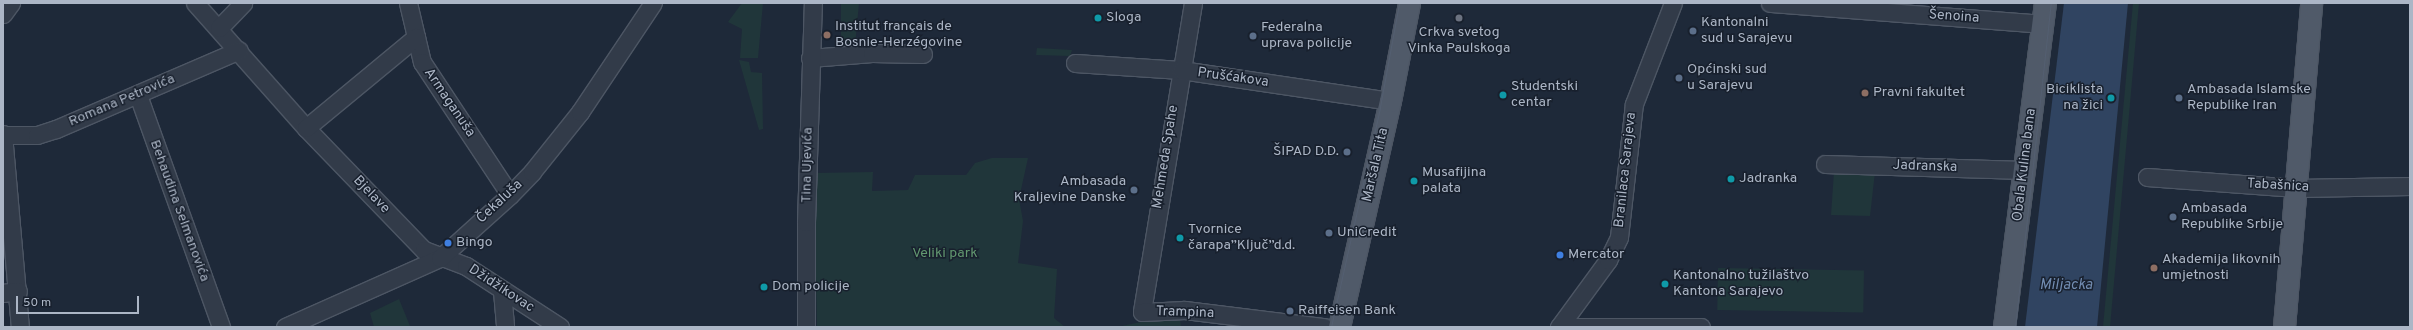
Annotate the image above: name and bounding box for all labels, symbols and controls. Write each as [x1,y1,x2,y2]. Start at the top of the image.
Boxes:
street label: Šenoina [1928,7,1980,27]
place label: Sloga [1106,10,1141,26]
marker: Sloga [1093,13,1103,23]
marker: Crkva svetog Vinka Paulskoga [1454,13,1464,23]
place label: Kantonalni sud u Sarajevu [1701,15,1792,48]
place label: Institut français de Bosnie-Herzégovine [835,19,962,52]
place label: Federalna uprava policije [1261,20,1352,52]
place label: Crkva svetog Vinka Paulskoga [1408,25,1510,58]
marker: Kantonalni sud u Sarajevu [1688,26,1698,36]
marker: Institut français de Bosnie-Herzégovine [822,30,832,40]
marker: Federalna uprava policije [1248,31,1258,41]
place label: Općinski sud u Sarajevu [1687,62,1767,94]
street label: Armaganuša [420,65,478,141]
street label: Prušćakova [1196,65,1270,91]
street label: Romana Petrovića [66,71,178,131]
marker: Općinski sud u Sarajevu [1674,73,1684,83]
place label: Studentski centar [1511,79,1578,112]
place label: Biciklista na žici [2046,82,2103,114]
place label: Ambasada Islamske Republike Iran [2187,82,2311,114]
place label: Pravni fakultet [1873,85,1965,101]
marker: Pravni fakultet [1860,88,1870,98]
marker: Studentski centar [1498,90,1508,100]
marker: Biciklista na žici [2106,93,2116,103]
marker: Ambasada Islamske Republike Iran [2174,93,2184,103]
street label: Mehmeda Spahe [1150,104,1182,210]
street label: Obala Kulina bana [2010,108,2040,222]
street label: Branilaca Sarajeva [1612,111,1640,229]
street label: Maršala Tita [1359,126,1393,204]
street label: Tina Ujevića [799,127,817,203]
street label: Behaudina Selmanovića [146,138,212,284]
place label: ŠIPAD D.D. [1273,144,1339,160]
marker: ŠIPAD D.D. [1342,147,1352,157]
street label: Jadranska [1892,157,1958,177]
place label: Musafijina palata [1422,165,1486,198]
place label: Jadranka [1739,171,1797,187]
street label: Bjelave [349,173,393,217]
place label: Ambasada Kraljevine Danske [1014,174,1126,206]
marker: Jadranka [1726,174,1736,184]
marker: Musafijina palata [1409,176,1419,186]
street label: Tabašnica [2246,176,2310,196]
street label: Čekaluša [474,177,526,227]
marker: Ambasada Kraljevine Danske [1129,185,1139,195]
place label: Ambasada Republike Srbije [2181,201,2283,234]
marker: Ambasada Republike Srbije [2168,212,2178,222]
place label: Tvornice čarapa”Ključ”d.d. [1188,222,1295,254]
place label: UniCredit [1337,225,1397,241]
marker: UniCredit [1324,228,1334,238]
marker: Tvornice čarapa”Ključ”d.d. [1175,233,1185,243]
place label: Bingo [456,235,492,251]
marker: Bingo [443,238,453,248]
park label: Veliki park [912,246,978,262]
place label: Mercator [1568,247,1624,263]
marker: Mercator [1555,250,1565,260]
place label: Akademija likovnih umjetnosti [2162,252,2280,284]
street label: Džidžikovac [465,262,537,316]
marker: Akademija likovnih umjetnosti [2149,263,2159,273]
place label: Kantonalno tužilaštvo Kantona Sarajevo [1673,268,1809,300]
water label: Miljacka [2039,277,2093,295]
place label: Dom policije [772,279,850,295]
marker: Kantonalno tužilaštvo Kantona Sarajevo [1660,279,1670,289]
marker: Dom policije [759,282,769,292]
scale bar [18,288,141,314]
text: 50 m [23,295,51,311]
place label: Raiffeisen Bank [1298,303,1396,319]
street label: Trampina [1155,304,1215,322]
marker: Raiffeisen Bank [1285,306,1295,316]

